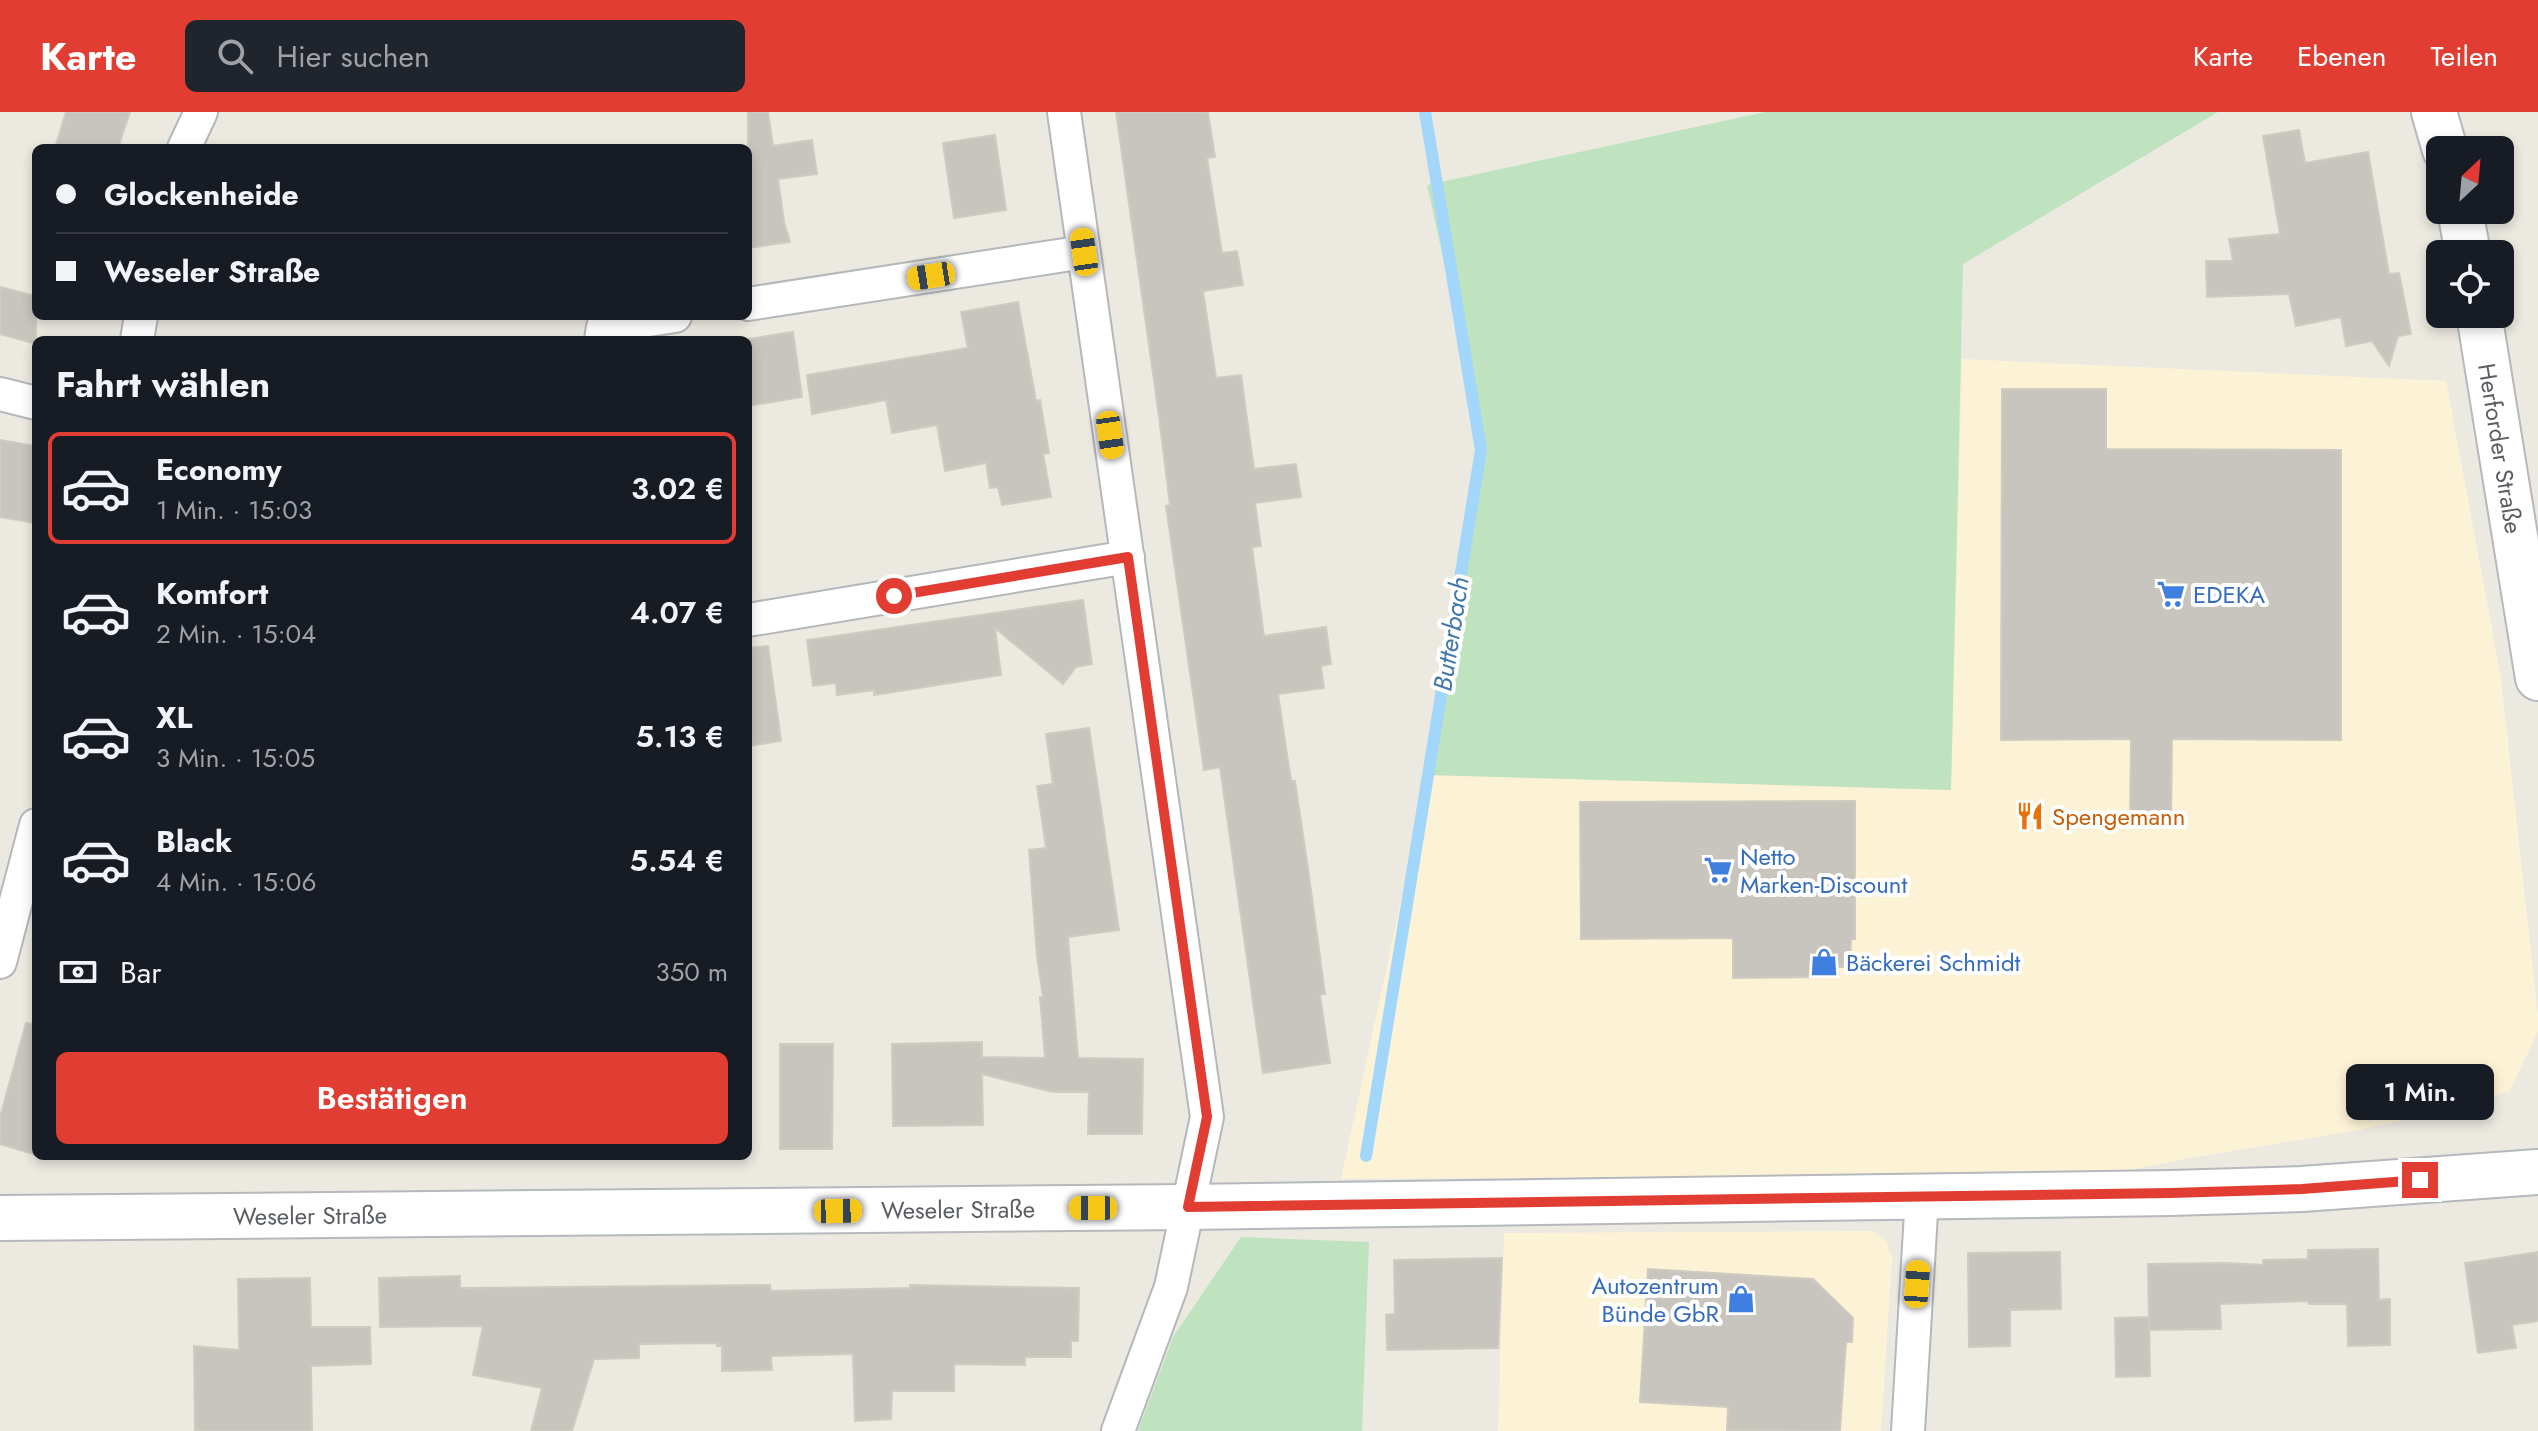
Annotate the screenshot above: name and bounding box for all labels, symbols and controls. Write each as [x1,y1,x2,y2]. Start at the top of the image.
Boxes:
search box [185,20,745,92]
text: Karte [40,29,137,84]
icon: search [213,34,257,78]
text: Hier suchen [277,35,430,78]
text: Karte [2193,36,2253,77]
text: Ebenen [2297,36,2387,77]
text: Teilen [2431,36,2498,77]
north arrow [2426,136,2514,224]
map controls [2426,136,2514,328]
text: Glockenheide [104,173,299,216]
car [1069,227,1099,277]
button: locate [2426,240,2514,328]
text: Weseler Straße [104,250,320,293]
car [905,260,957,292]
text: Fahrt wählen [56,358,270,410]
street label: Herforder Straße [2470,360,2532,536]
car [1095,410,1125,460]
text: Economy [156,448,282,491]
icon: car [60,452,132,524]
text: 3.02 € [631,467,724,510]
text: 1 Min. · 15:03 [156,491,312,529]
text: Komfort [156,572,268,615]
water label: Butterbach [1423,574,1479,694]
icon: car [60,576,132,648]
place label: EDEKA [2193,577,2265,612]
route start [876,578,912,614]
supermarket icon: EDEKA [2156,579,2186,609]
text: 4.07 € [630,591,724,634]
text: 2 Min. · 15:04 [156,615,316,653]
text: XL [156,696,192,739]
icon: car [60,700,132,772]
text: 5.13 € [635,715,724,758]
text: 3 Min. · 15:05 [156,739,315,777]
place label: Spengemann [2052,799,2185,834]
restaurant icon: Spengemann [2015,801,2045,831]
text: Black [156,820,232,863]
icon: car [60,824,132,896]
text: 5.54 € [630,839,724,882]
place label: Netto Marken-Discount [1740,839,1907,902]
supermarket icon: Netto Marken-Discount [1703,855,1733,885]
text: 4 Min. · 15:06 [156,863,316,901]
place label: Bäckerei Schmidt [1846,945,2021,980]
shop icon: Bäckerei Schmidt [1809,947,1839,977]
icon: cash [56,950,100,994]
text: Bar [120,951,161,994]
text: 350 m [655,953,728,991]
button: Bestätigen [56,1052,728,1144]
callout: 1 Min. [2346,1064,2494,1120]
text: 1 Min. [2384,1073,2456,1111]
route end [2402,1162,2438,1198]
street label: Weseler Straße [881,1191,1035,1227]
car [1069,1196,1117,1220]
street label: Weseler Straße [233,1197,387,1233]
car [814,1199,862,1223]
car [1903,1259,1931,1309]
place label: Autozentrum Bünde GbR [1592,1268,1720,1331]
shop icon: Autozentrum Bünde GbR [1726,1284,1756,1314]

